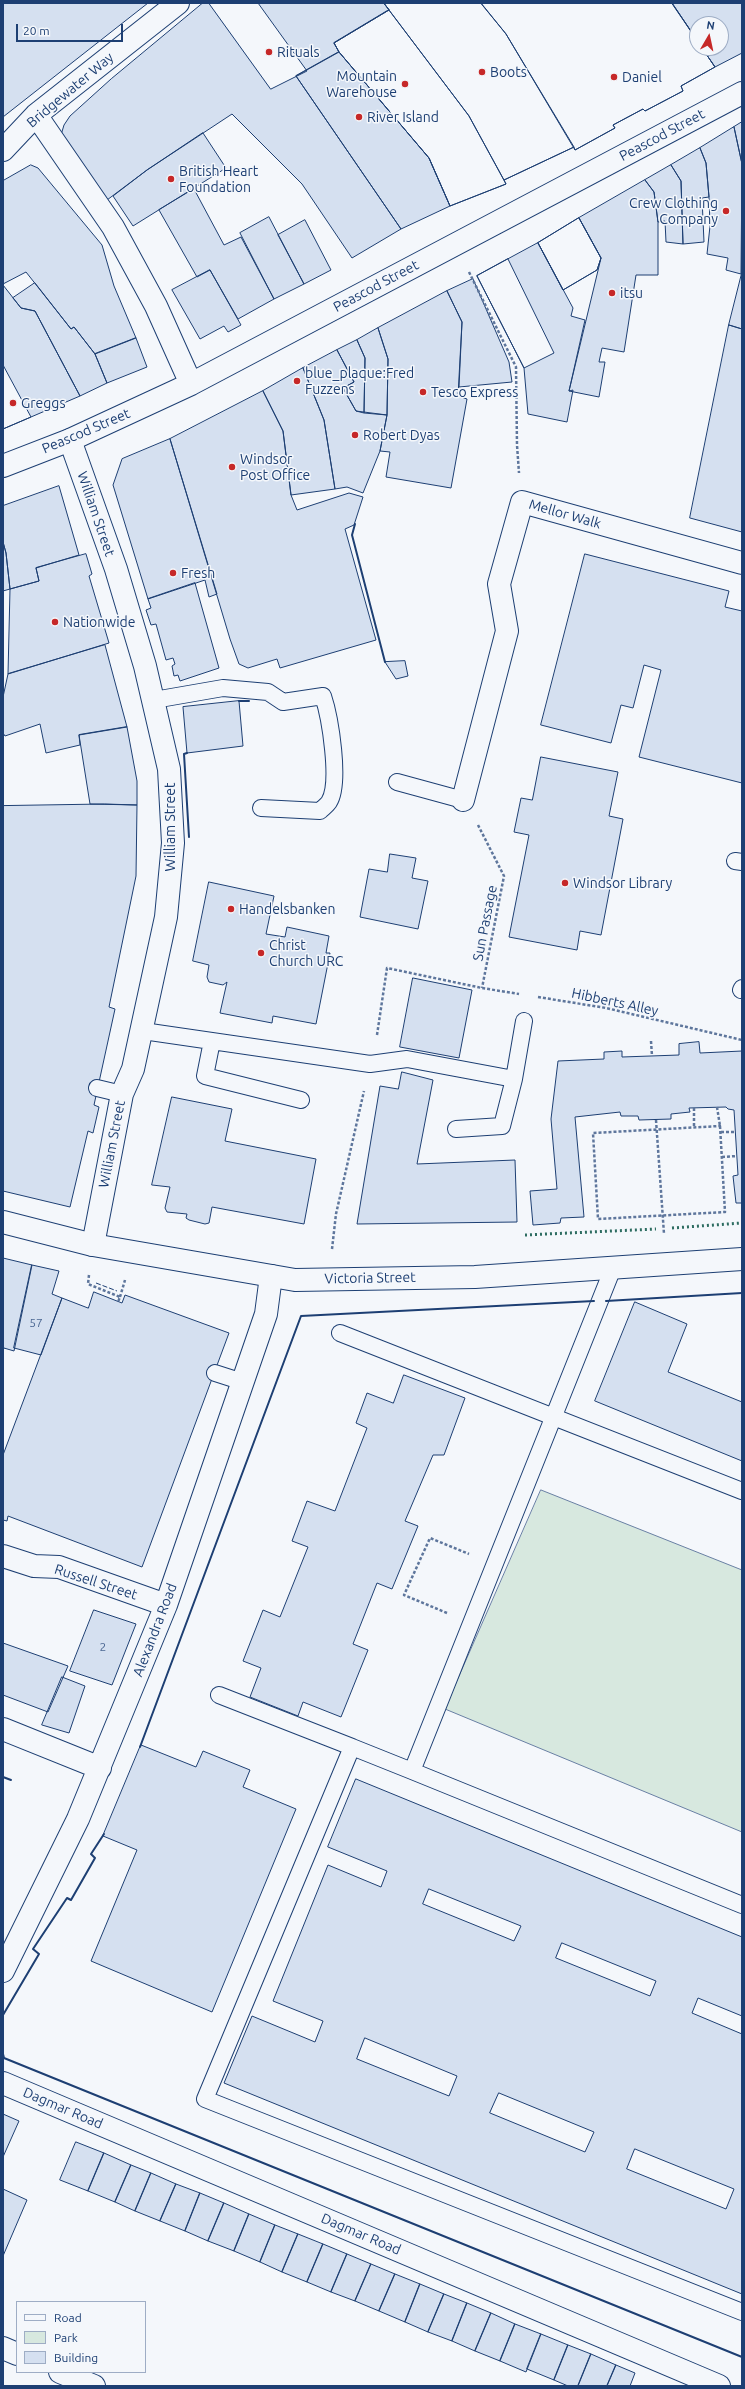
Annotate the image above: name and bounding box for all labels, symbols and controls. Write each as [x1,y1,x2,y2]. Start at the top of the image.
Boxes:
scale bar [18,16,125,42]
north arrow [689,16,729,56]
text: N [706,19,716,32]
text: 20 m [23,24,50,37]
place label: Rituals [277,44,320,60]
marker: Rituals [264,47,274,57]
street label: Bridgewater Way [23,49,117,131]
place label: Boots [490,64,527,80]
marker: Boots [477,67,487,77]
place label: Mountain Warehouse [326,68,397,100]
place label: Daniel [622,69,662,85]
marker: Daniel [609,72,619,82]
marker: Mountain Warehouse [400,79,410,89]
street label: Peascod Street [616,105,708,165]
place label: River Island [367,109,439,125]
marker: River Island [354,112,364,122]
place label: British Heart Foundation [179,163,258,196]
marker: British Heart Foundation [166,174,176,184]
place label: Crew Clothing Company [629,195,718,228]
marker: Crew Clothing Company [721,206,731,216]
street label: Peascod Street [330,256,422,316]
place label: itsu [620,285,643,301]
marker: itsu [607,288,617,298]
place label: blue_plaque:Fred Fuzzens [305,365,414,398]
marker: blue_plaque:Fred Fuzzens [292,376,302,386]
place label: Tesco Express [431,384,518,400]
marker: Tesco Express [418,387,428,397]
place label: Greggs [21,395,65,411]
marker: Greggs [8,398,18,408]
street label: Peascod Street [39,405,133,457]
place label: Robert Dyas [363,427,440,443]
marker: Robert Dyas [350,430,360,440]
place label: Windsor Post Office [240,451,310,484]
marker: Windsor Post Office [227,462,237,472]
street label: William Street [74,469,118,559]
street label: Mellor Walk [527,496,603,532]
place label: Fresh [181,565,215,581]
marker: Fresh [168,568,178,578]
place label: Nationwide [63,614,135,630]
marker: Nationwide [50,617,60,627]
street label: William Street [162,783,178,871]
place label: Windsor Library [573,875,672,891]
marker: Windsor Library [560,878,570,888]
street label: Sun Passage [469,884,501,962]
place label: Handelsbanken [239,901,336,917]
marker: Handelsbanken [226,904,236,914]
place label: Christ Church URC [269,937,343,970]
marker: Christ Church URC [256,948,266,958]
street label: Hibberts Alley [570,985,660,1019]
street label: William Street [95,1099,129,1189]
street label: Victoria Street [324,1269,416,1287]
house number: 57 [29,1316,43,1330]
street label: Russell Street [52,1561,140,1603]
street label: Alexandra Road [129,1581,181,1679]
house number: 2 [100,1640,106,1654]
street label: Dagmar Road [21,2084,105,2132]
street label: Dagmar Road [319,2210,403,2258]
legend [16,2301,146,2373]
text: Road [54,2311,82,2324]
text: Park [54,2331,78,2344]
text: Building [54,2351,98,2364]

